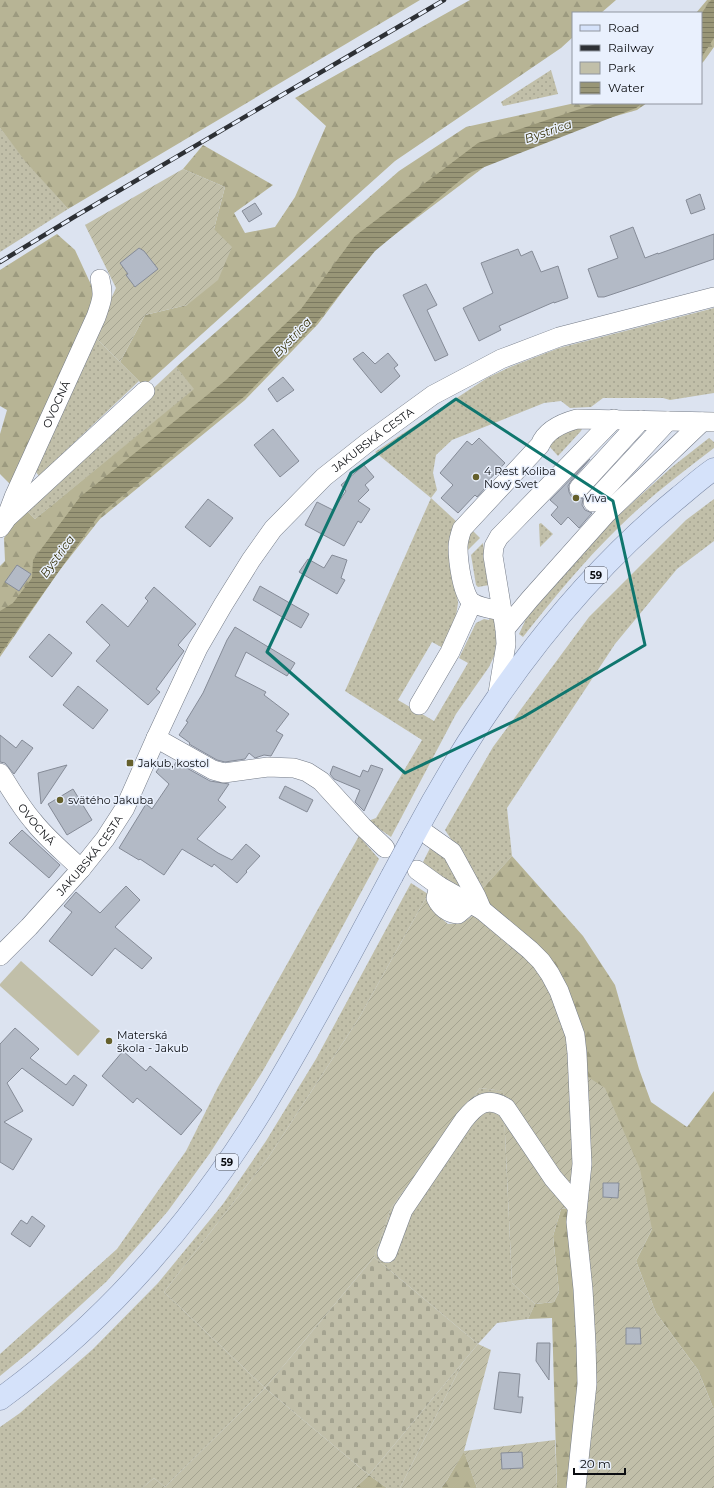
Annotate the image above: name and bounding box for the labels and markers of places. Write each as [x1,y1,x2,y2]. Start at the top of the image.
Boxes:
place label: 4 Rest Koliba Nový Svet [484,464,556,491]
marker: 4 Rest Koliba Nový Svet [471,472,481,482]
place label: Viva [584,491,607,505]
marker: Viva [571,493,581,503]
place label: Jakub, kostol [137,756,209,770]
marker: Jakub, kostol [125,758,135,768]
place label: svätého Jakuba [68,793,153,807]
marker: svätého Jakuba [55,795,65,805]
place label: Materská škola - Jakub [117,1028,188,1055]
marker: Materská škola - Jakub [104,1036,114,1046]

